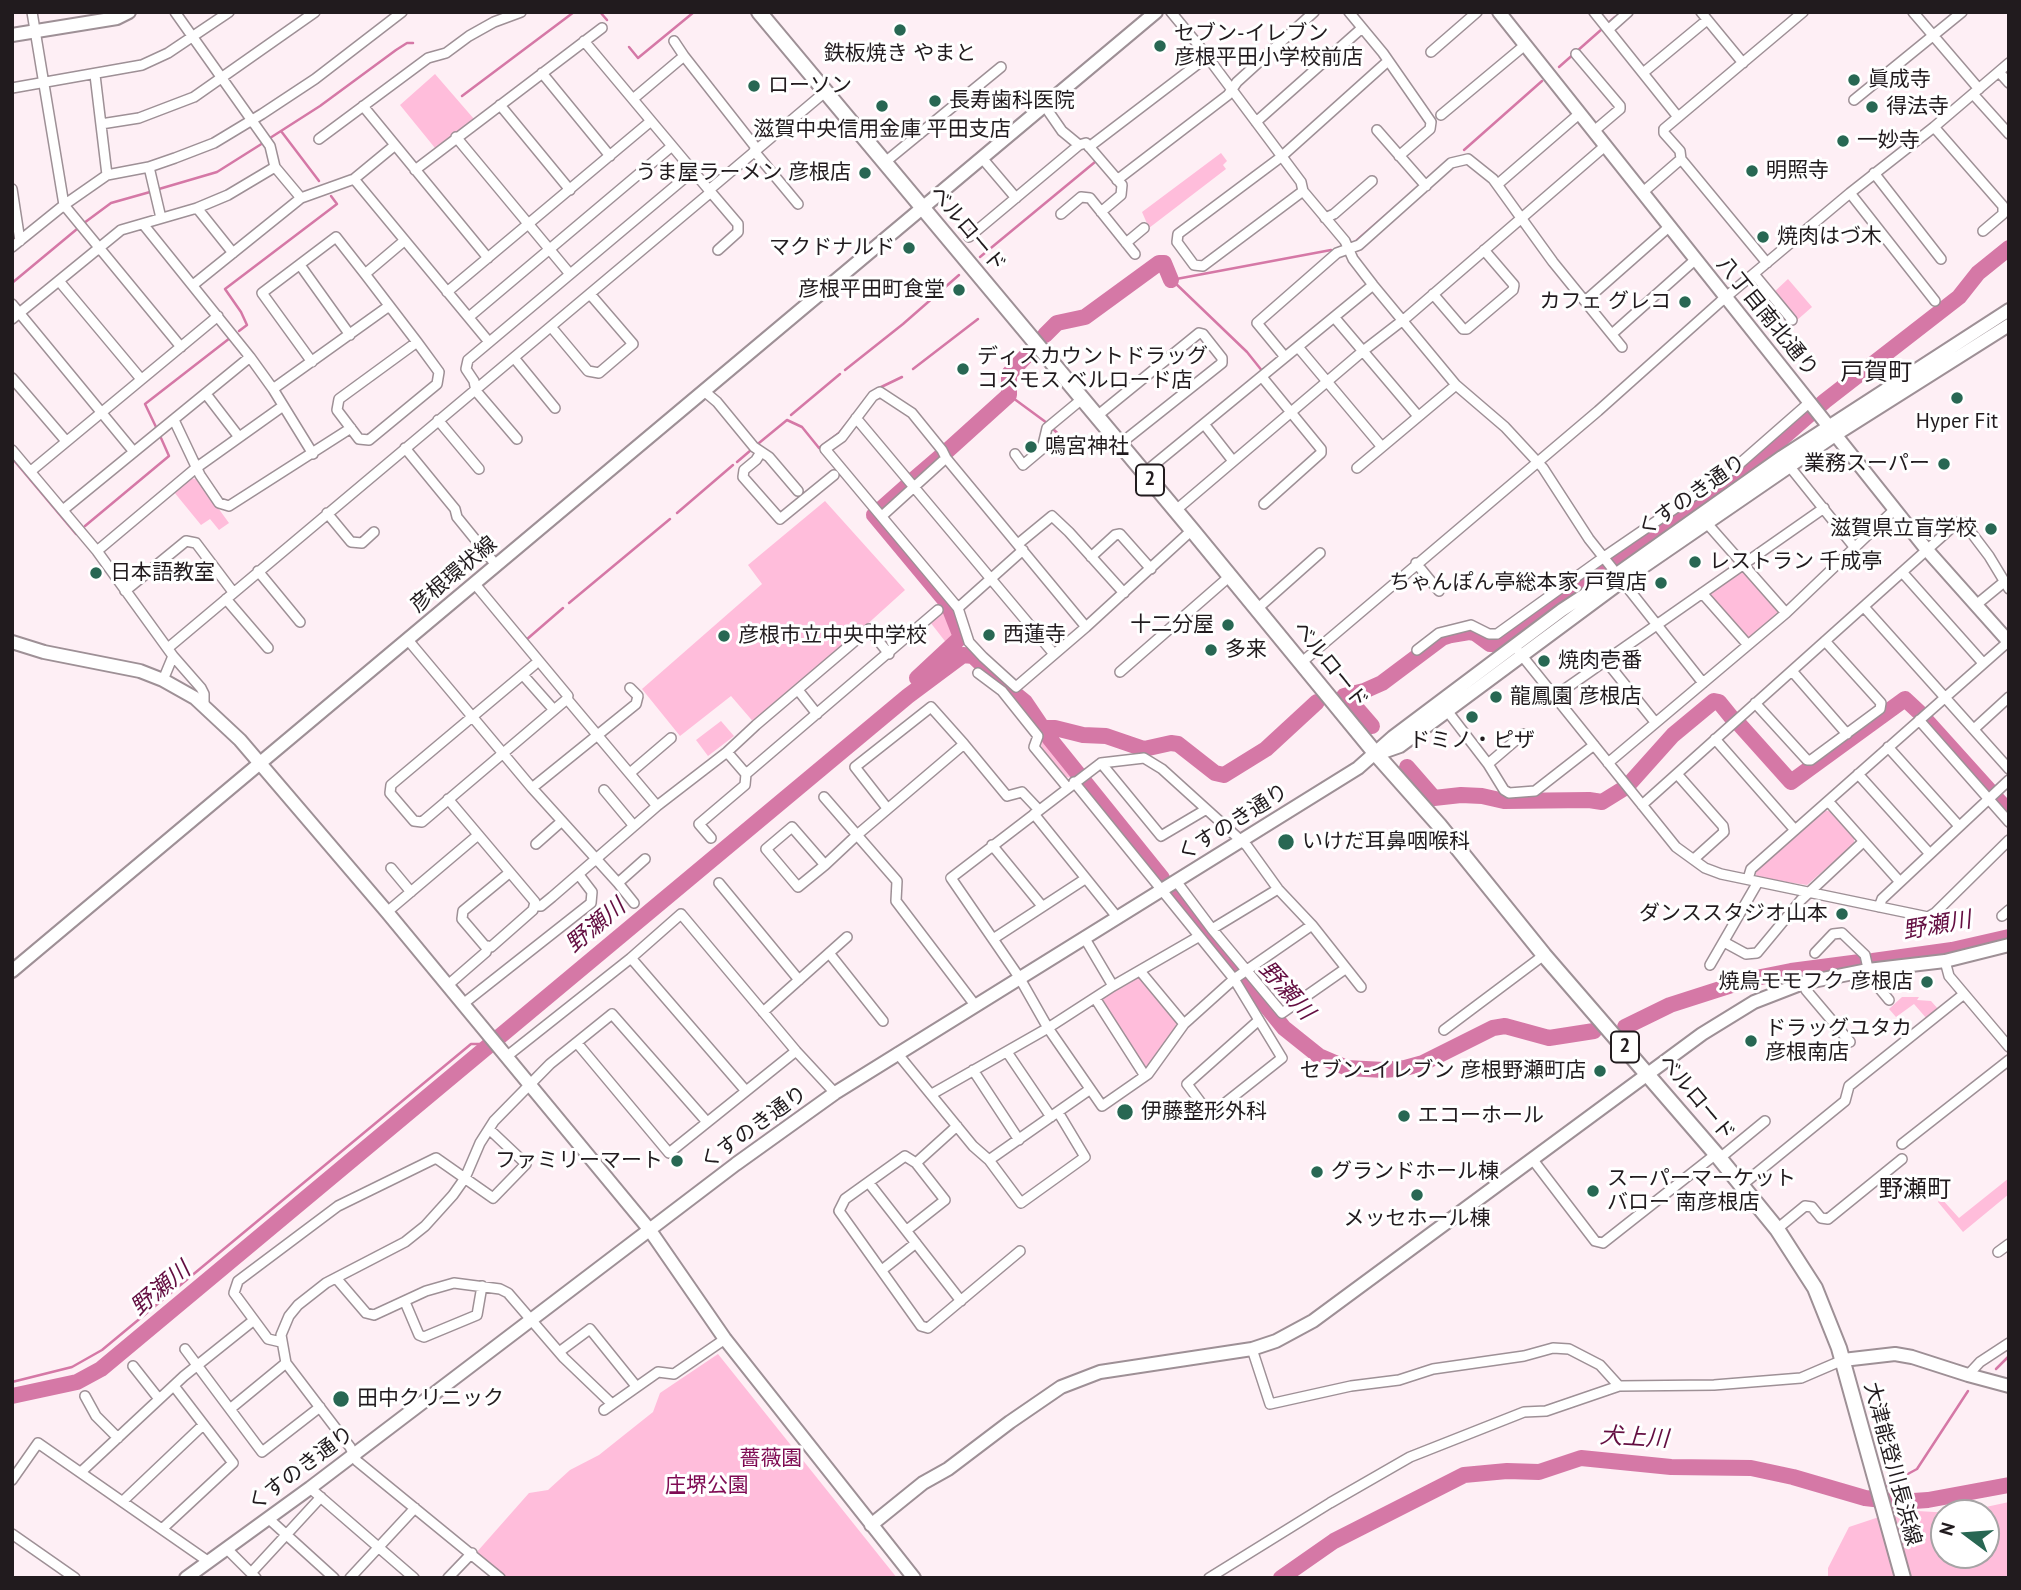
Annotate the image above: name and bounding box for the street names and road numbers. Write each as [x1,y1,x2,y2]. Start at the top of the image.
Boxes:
street label: ベルロード [924,181,1010,277]
street label: 八丁目南北通り [1711,252,1823,382]
street label: くすのき通り [1633,450,1751,542]
road number: 2 [1136,464,1164,495]
street label: 彦根環状線 [406,532,502,618]
street label: ベルロード [1287,616,1373,714]
street label: くすのき通り [1173,779,1293,867]
road number: 2 [1611,1032,1639,1063]
street label: ベルロード [1653,1050,1739,1146]
street label: くすのき通り [696,1081,812,1175]
street label: 大津能登川長浜線 [1858,1380,1926,1548]
street label: くすのき通り [243,1421,359,1517]

